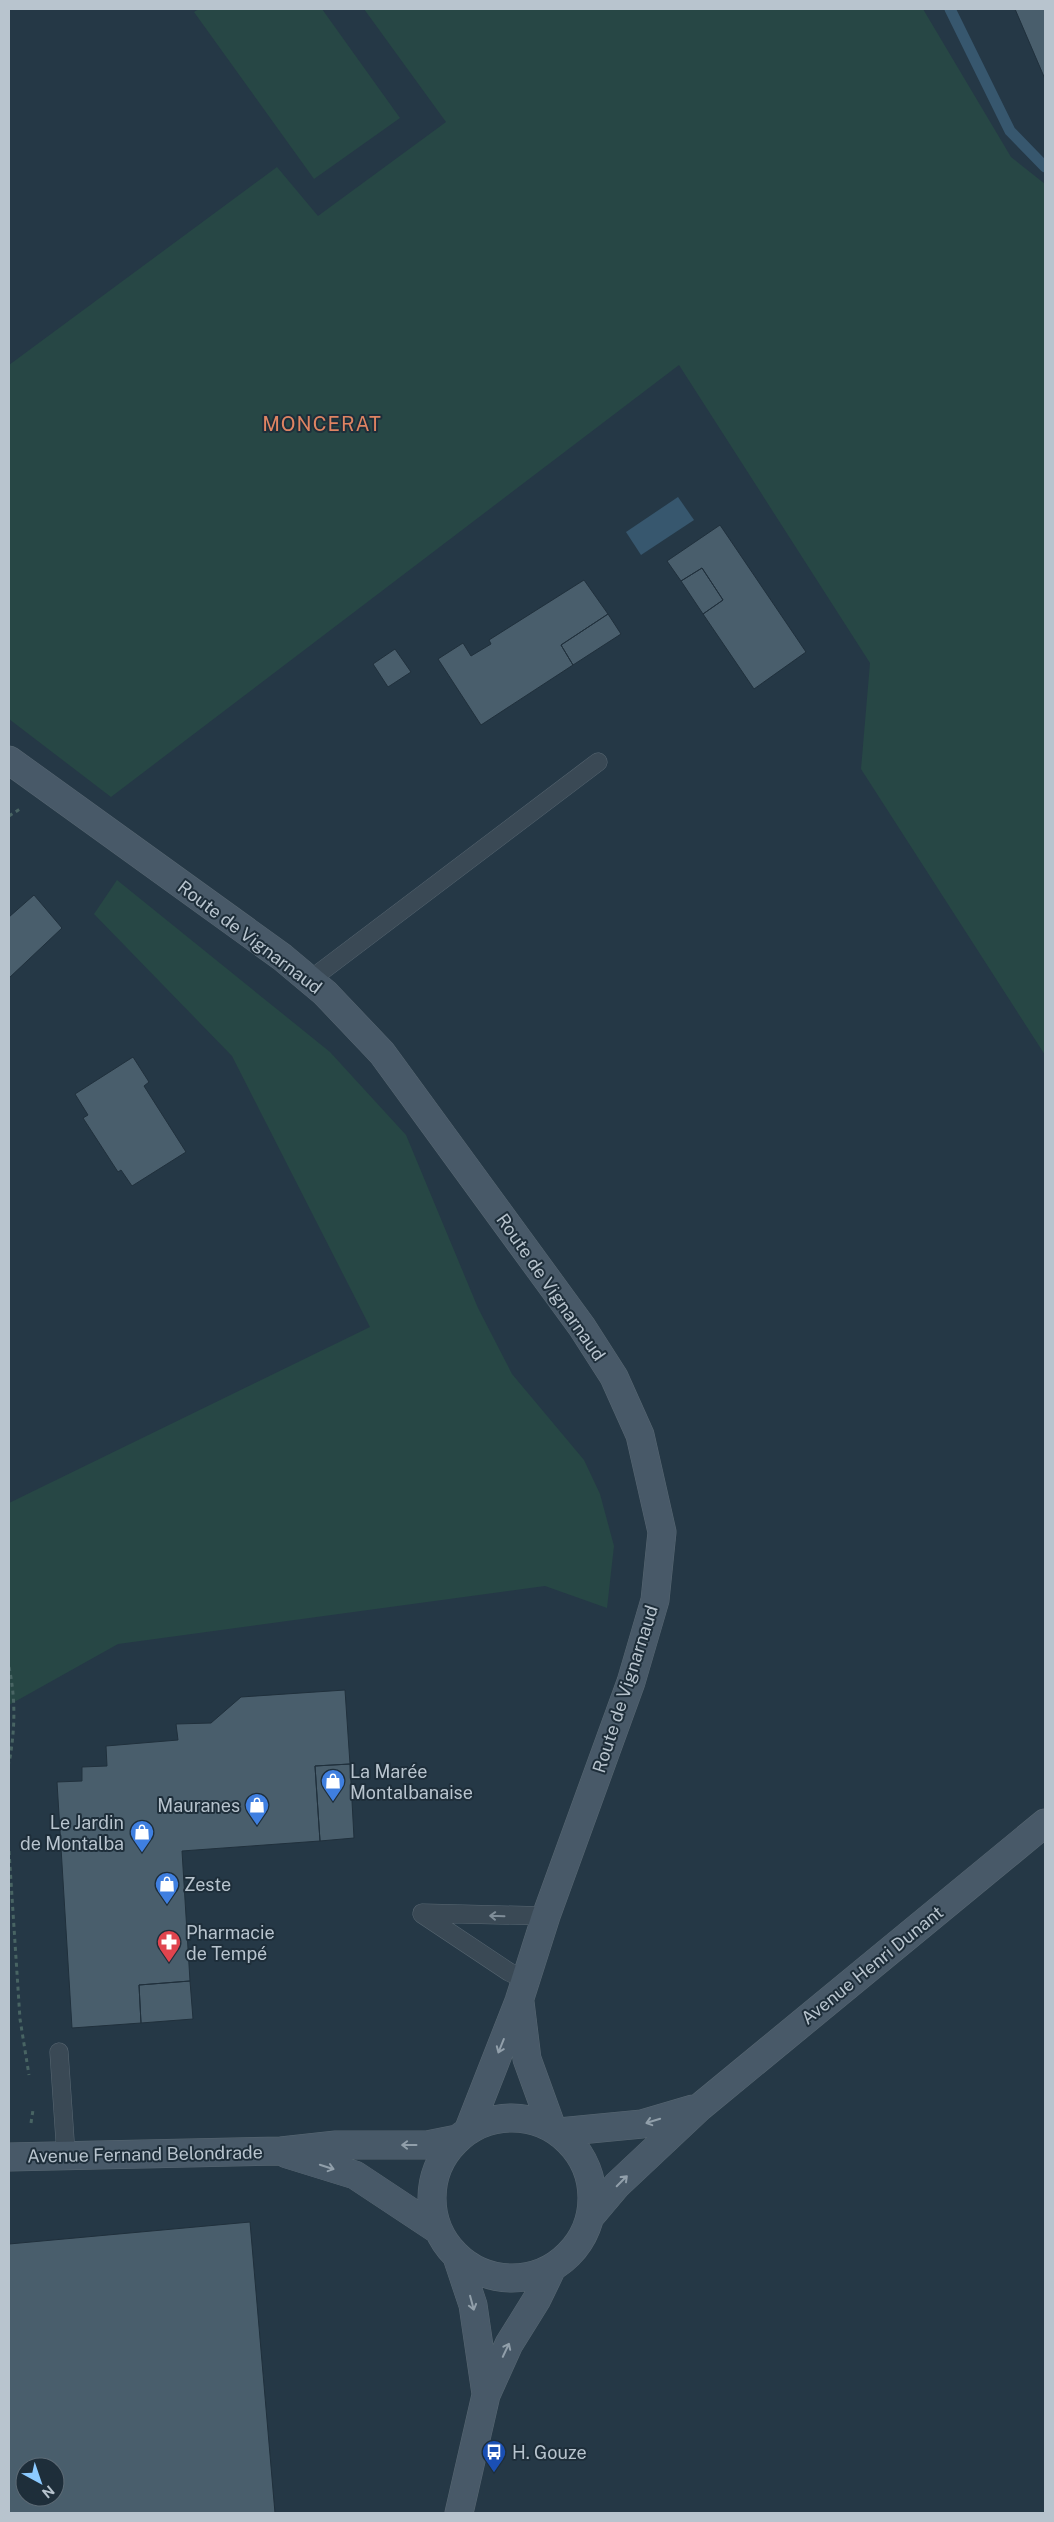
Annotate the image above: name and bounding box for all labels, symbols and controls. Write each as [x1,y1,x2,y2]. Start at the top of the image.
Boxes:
district label: MONCERAT [262,412,382,436]
street label: Route de Vignarnaud [174,876,326,998]
street label: Route de Vignarnaud [492,1209,610,1365]
street label: Route de Vignarnaud [588,1603,662,1775]
place label: La Marée Montalbanaise [350,1761,473,1803]
shop icon: La Marée Montalbanaise [320,1768,346,1802]
shop icon: Mauranes [244,1792,270,1826]
place label: Mauranes [157,1795,240,1816]
place label: Le Jardin de Montalba [20,1812,124,1854]
shop icon: Le Jardin de Montalba [129,1819,155,1853]
shop icon: Zeste [154,1871,180,1905]
place label: Zeste [184,1874,231,1895]
street label: Avenue Henri Dunant [797,1901,947,2029]
one-way arrow [489,1911,506,1921]
place label: Pharmacie de Tempé [186,1922,275,1964]
pharmacy icon: Pharmacie de Tempé [156,1929,182,1963]
one-way arrow [496,2038,505,2053]
one-way arrow [645,2116,661,2126]
one-way arrow [401,2140,418,2150]
street label: Avenue Fernand Belondrade [27,2141,263,2167]
one-way arrow [319,2163,335,2173]
one-way arrow [616,2175,628,2187]
one-way arrow [467,2295,477,2311]
one-way arrow [501,2343,511,2358]
bus stop icon: H. Gouze [481,2439,507,2473]
place label: H. Gouze [512,2442,587,2463]
north arrow [15,2457,65,2507]
text: N [39,2482,58,2502]

